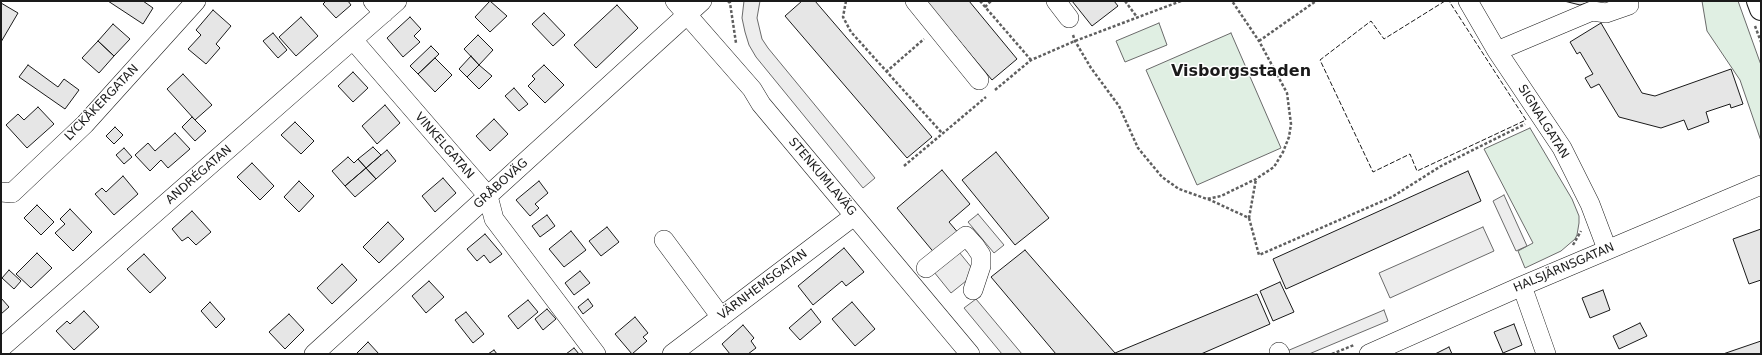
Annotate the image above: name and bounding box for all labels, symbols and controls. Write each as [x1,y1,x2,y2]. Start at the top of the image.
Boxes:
street label: LYCKÅKERGATAN [62,62,142,144]
district label: Visborgsstaden [1171,62,1311,82]
street label: SIGNALGATAN [1515,82,1571,162]
street label: VINKELGATAN [411,110,477,182]
street label: STENKUMLAVÄG [785,135,859,219]
street label: ANDRÉGATAN [163,143,235,207]
street label: GRÅBOVÄG [471,156,531,212]
street label: HALSJÄRNSGATAN [1511,240,1617,296]
street label: VÄRNHEMSGATAN [716,247,810,323]

